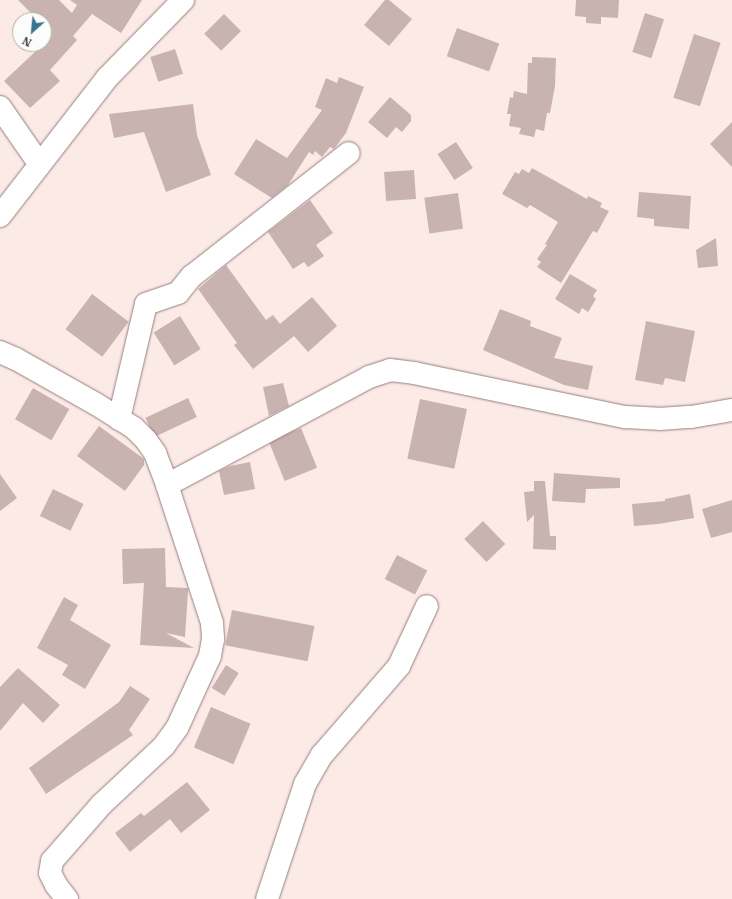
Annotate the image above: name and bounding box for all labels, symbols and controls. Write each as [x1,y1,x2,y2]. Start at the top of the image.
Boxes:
north arrow [12,12,52,52]
text: N [20,34,34,50]

